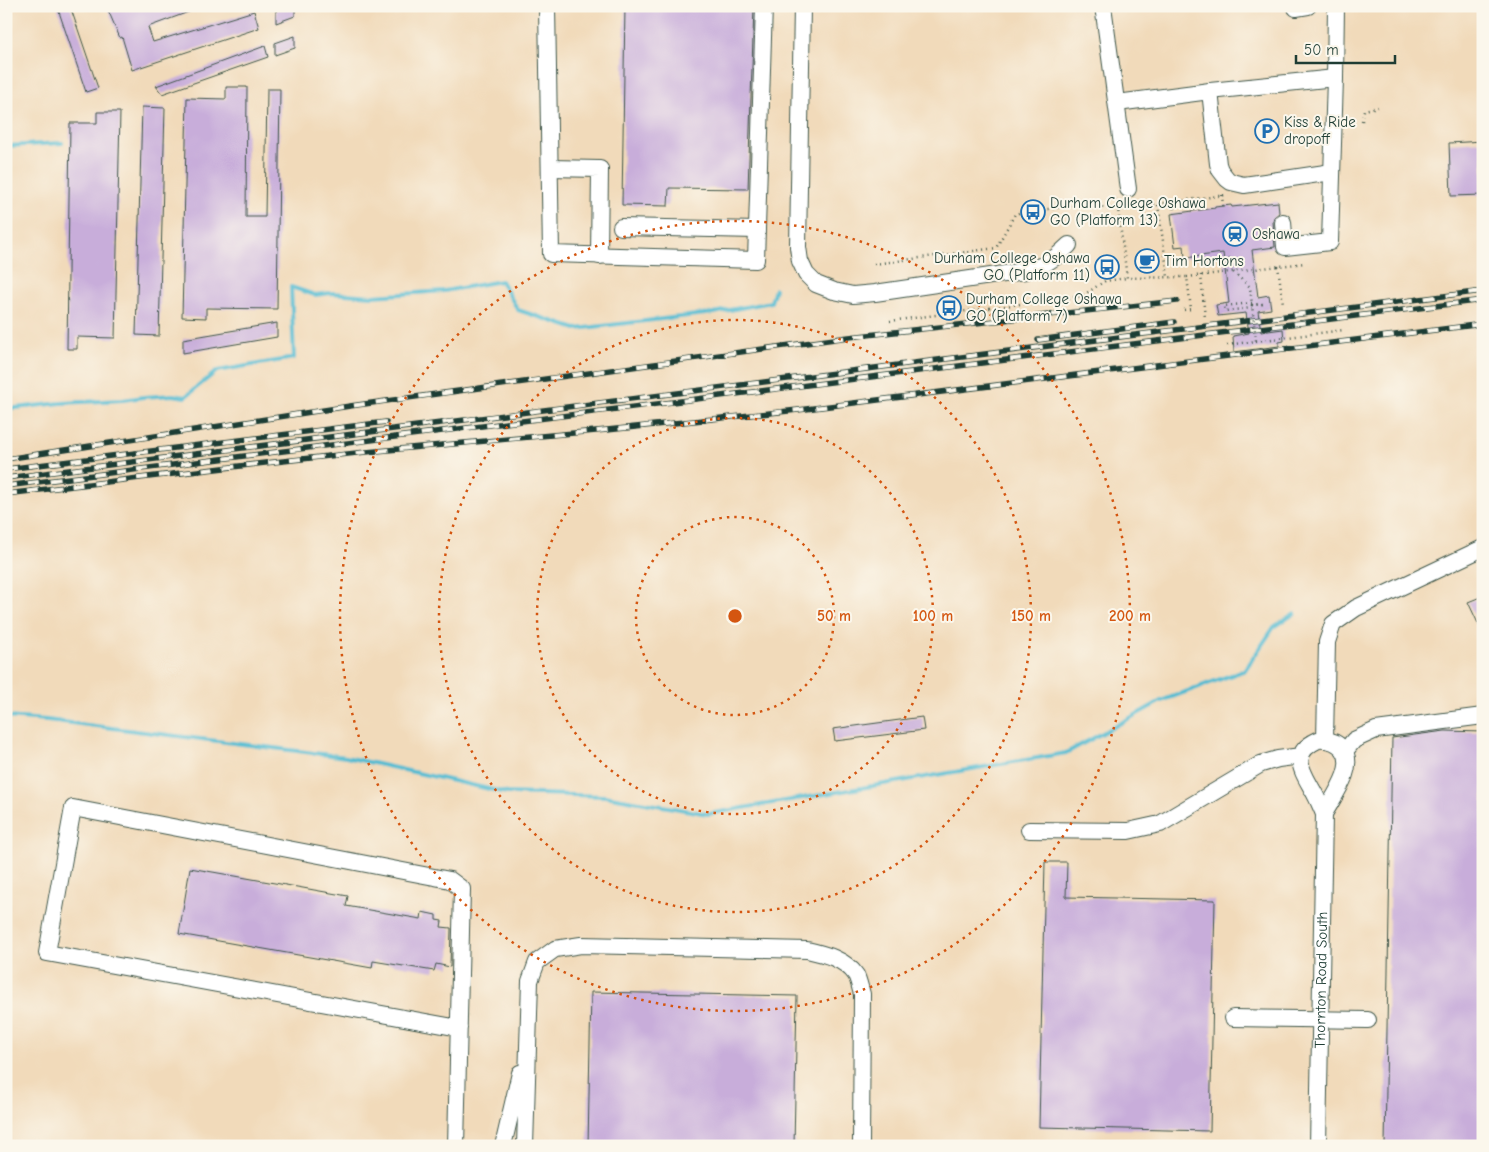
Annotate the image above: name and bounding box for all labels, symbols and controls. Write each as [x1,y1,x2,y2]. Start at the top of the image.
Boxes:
scale bar [1296,32,1395,64]
text: 50 m [1304,41,1339,59]
place label: Kiss & Ride dropoff [1284,113,1356,148]
parking icon: Kiss & Ride dropoff [1254,118,1280,144]
place label: Durham College Oshawa GO (Platform 13) [1050,194,1206,229]
bus stop icon: Durham College Oshawa GO (Platform 13) [1020,199,1046,225]
station icon: Oshawa [1222,221,1248,247]
place label: Oshawa [1252,225,1300,243]
cafe icon: Tim Hortons [1134,248,1160,274]
place label: Durham College Oshawa GO (Platform 11) [934,249,1090,284]
place label: Tim Hortons [1164,252,1244,270]
bus stop icon: Durham College Oshawa GO (Platform 11) [1094,254,1120,280]
place label: Durham College Oshawa GO (Platform 7) [966,290,1122,325]
bus stop icon: Durham College Oshawa GO (Platform 7) [936,295,962,321]
centre of rings [726,607,744,625]
text: 50 m [817,607,851,625]
text: 100 m [913,607,953,625]
text: 150 m [1011,607,1051,625]
text: 200 m [1109,607,1151,625]
street label: Thornton Road South [1311,911,1331,1049]

